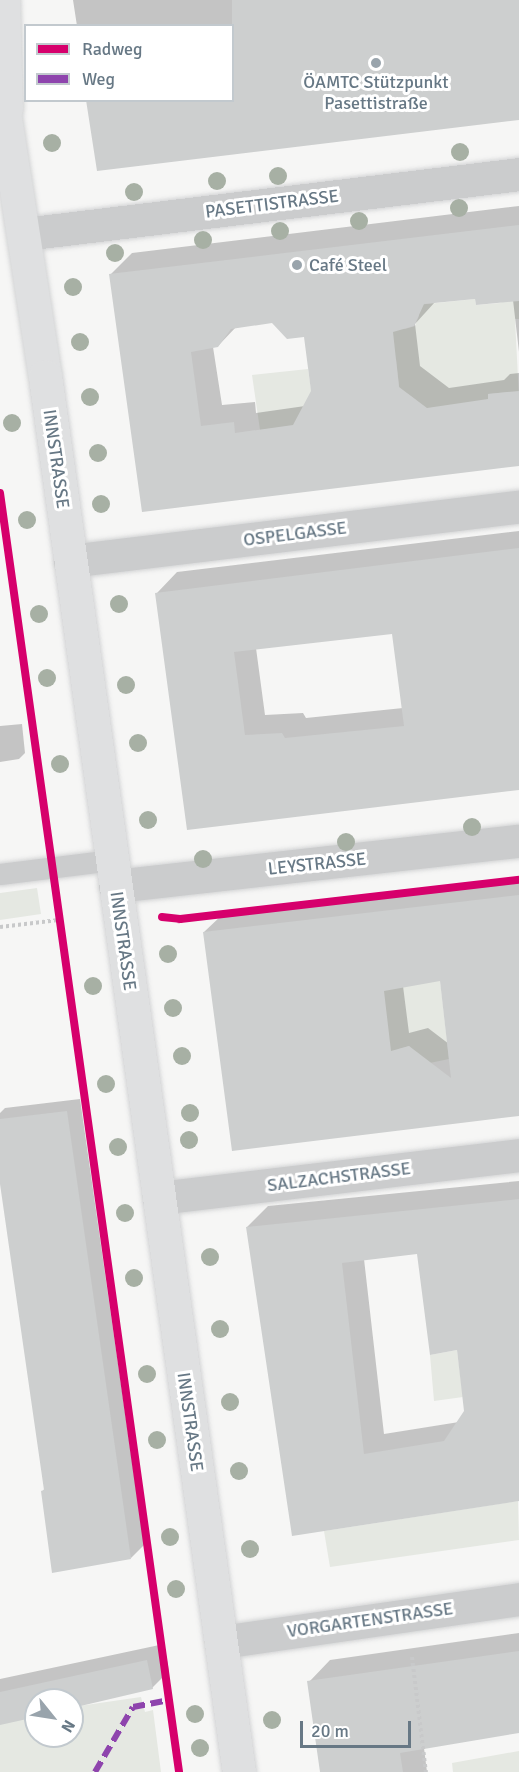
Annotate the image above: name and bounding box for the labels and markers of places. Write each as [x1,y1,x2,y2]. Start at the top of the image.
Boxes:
marker: ÖAMTC Stützpunkt Pasettistraße [369,56,383,70]
place label: ÖAMTC Stützpunkt Pasettistraße [303,72,449,115]
place label: Café Steel [309,254,387,276]
marker: Café Steel [290,258,304,272]

